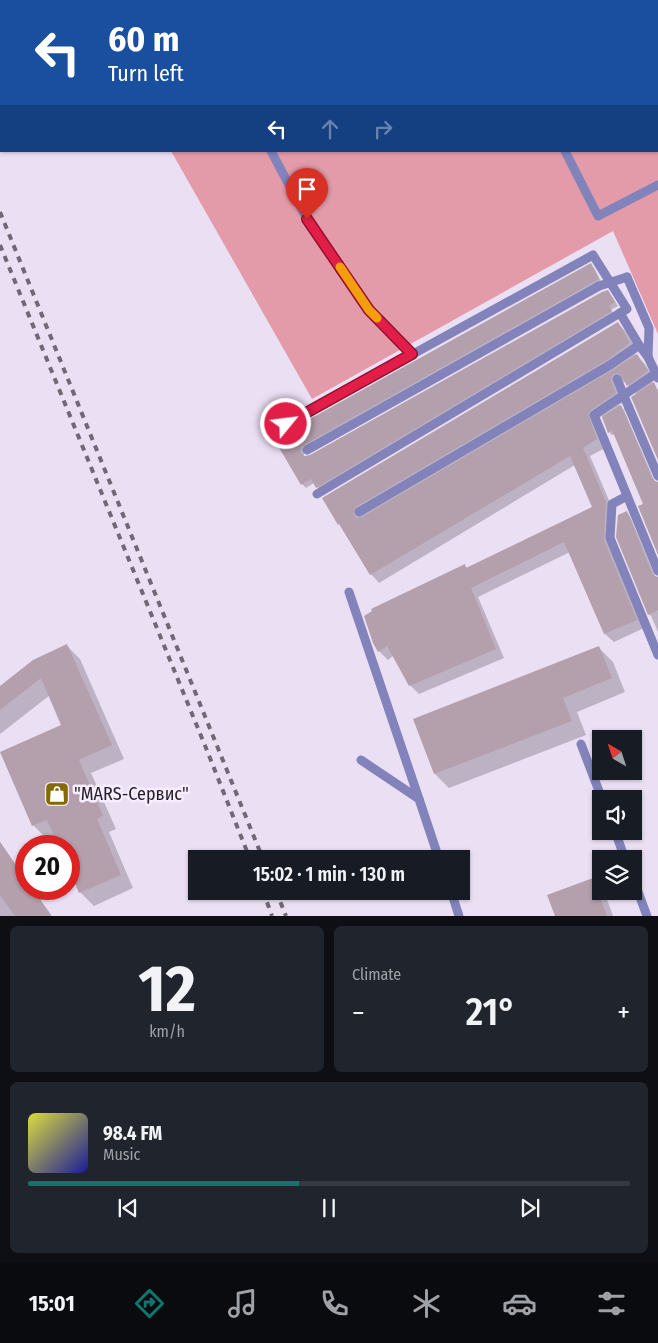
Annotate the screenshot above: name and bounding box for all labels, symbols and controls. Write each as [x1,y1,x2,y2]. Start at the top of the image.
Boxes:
text: 60 m [108,18,179,60]
icon: left [25,20,90,85]
text: Turn left [108,60,184,87]
icon: left [263,115,291,143]
icon: ahead [316,115,344,143]
icon: right [369,115,397,143]
pin [286,168,328,219]
icon: arrive [293,175,321,203]
position arrow [259,397,311,449]
north arrow [592,730,642,780]
map controls [592,730,642,900]
shop icon: "MARS-Сервис" [44,781,70,807]
place label: "MARS-Сервис" [74,783,189,805]
button: sound [592,790,642,840]
speed limit sign: 20 [15,835,80,900]
button: layers [592,850,642,900]
text: 15:02 · 1 min · 130 m [253,863,405,886]
text: 12 [138,950,196,1028]
text: Climate [352,965,401,984]
text: 21° [466,989,516,1035]
text: − [352,996,365,1029]
text: + [617,996,630,1029]
text: km/h [149,1022,185,1041]
text: 98.4 FM [103,1122,162,1145]
text: Music [103,1145,140,1164]
icon: previous [114,1194,142,1222]
icon: pause [315,1194,343,1222]
icon: next [516,1194,544,1222]
icon: directions [132,1286,167,1321]
icon: music [225,1286,260,1321]
icon: phone [317,1286,352,1321]
icon: climate [409,1286,444,1321]
icon: car [502,1286,537,1321]
icon: filters [594,1286,629,1321]
text: 15:01 [29,1290,75,1317]

